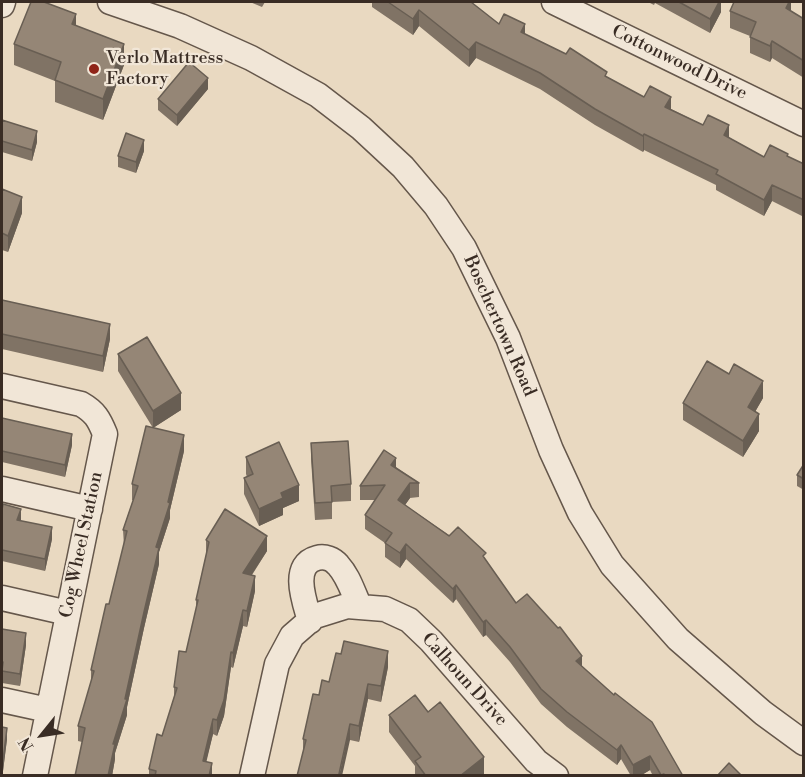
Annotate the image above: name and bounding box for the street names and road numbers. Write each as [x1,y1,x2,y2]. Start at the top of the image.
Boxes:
street label: Cottonwood Drive [608,21,750,105]
street label: Boschertown Road [458,252,540,400]
street label: Cog Wheel Station [56,470,108,620]
street label: Calhoun Drive [416,629,512,731]

